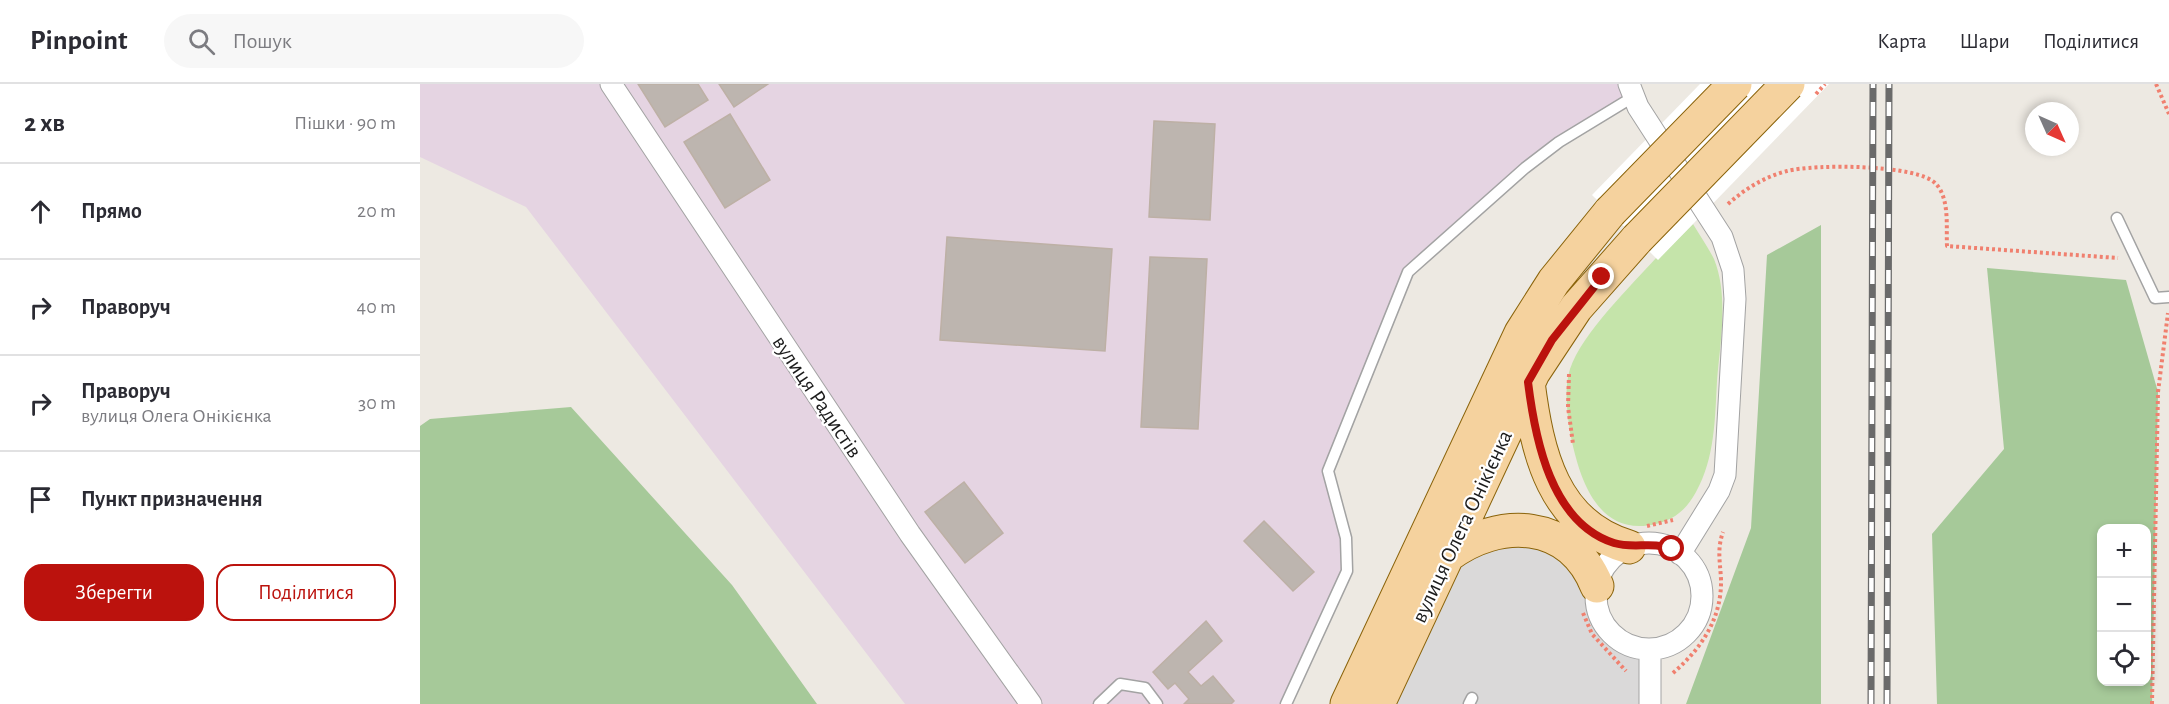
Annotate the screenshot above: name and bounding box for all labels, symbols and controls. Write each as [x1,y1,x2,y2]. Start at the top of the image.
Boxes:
search box [164,14,584,68]
icon: search [185,25,218,58]
text: Pinpoint [30,27,128,55]
text: Пошук [233,30,292,52]
text: Карта [1877,31,1927,52]
text: Шари [1960,31,2010,52]
text: Поділитися [2043,31,2139,52]
north arrow [2025,102,2079,156]
text: 2 хв [24,110,65,136]
text: Пішки · 90 m [294,113,396,133]
icon: ahead [24,195,57,228]
text: Прямо [81,200,142,222]
text: 20 m [357,201,396,221]
route end [1588,263,1614,289]
icon: right [24,291,57,324]
text: Праворуч [81,296,171,318]
text: 40 m [357,297,396,317]
street label: вулиця Радистів [768,332,866,462]
text: Праворуч [81,380,171,402]
icon: right [24,387,57,420]
text: 30 m [358,393,396,413]
text: вулиця Олега Онікієнка [81,406,272,426]
street label: вулиця Олега Онікієнка [1408,427,1516,626]
icon: arrive [24,483,57,516]
text: Пункт призначення [81,488,263,510]
map controls [2097,524,2151,686]
button: + [2097,524,2151,578]
route start [1658,535,1684,561]
button: Зберегти [24,564,204,621]
button: Поділитися [216,564,396,621]
button: − [2097,578,2151,632]
button: locate [2097,632,2151,686]

